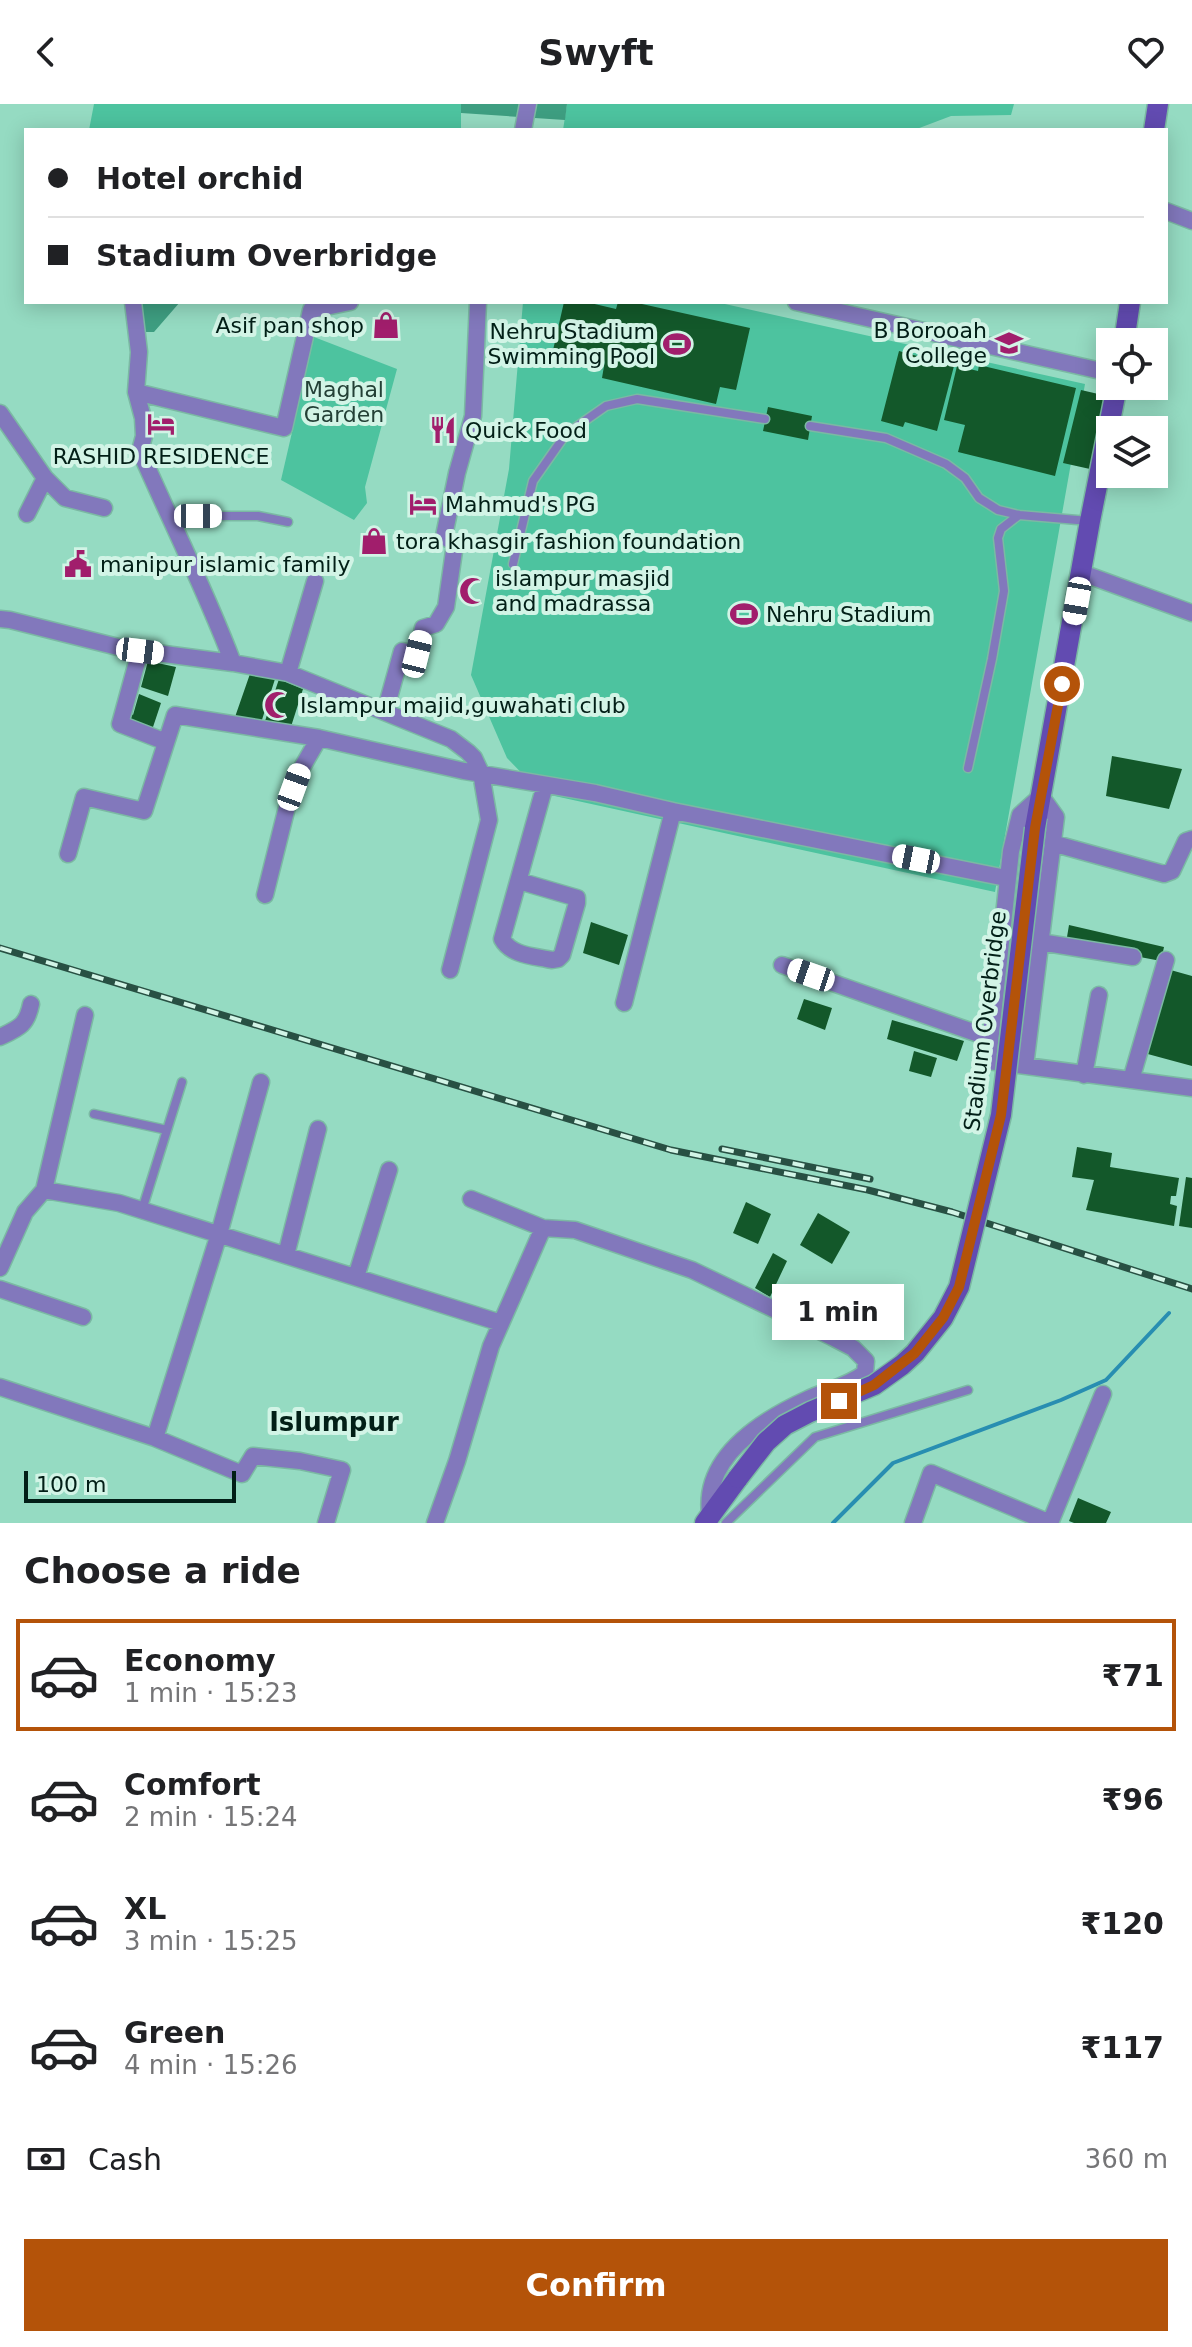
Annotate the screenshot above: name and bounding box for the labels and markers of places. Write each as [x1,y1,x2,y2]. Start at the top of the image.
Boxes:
shop icon: Asif pan shop [371,310,401,340]
place label: Asif pan shop [215,313,364,338]
place label: B Borooah College [873,318,987,368]
place label: Nehru Stadium Swimming Pool [488,319,655,369]
school or university icon: B Borooah College [994,328,1024,358]
sports icon: Nehru Stadium Swimming Pool [662,329,692,359]
hotel icon: RASHID RESIDENCE [146,409,176,439]
restaurant icon: Quick Food [428,415,458,445]
place label: Quick Food [465,418,587,443]
place label: RASHID RESIDENCE [53,444,269,469]
hotel icon: Mahmud's PG [408,489,438,519]
place label: Mahmud's PG [445,492,596,517]
shop icon: tora khasgir fashion foundation [359,526,389,556]
place label: tora khasgir fashion foundation [396,529,741,554]
public building icon: manipur islamic family [63,549,93,579]
place label: manipur islamic family [100,552,351,577]
place label: islampur masjid and madrassa [495,566,670,616]
mosque icon: islampur masjid and madrassa [458,576,488,606]
sports icon: Nehru Stadium [729,599,759,629]
place label: Nehru Stadium [766,602,931,627]
mosque icon: Islampur majid,guwahati club [263,690,293,720]
place label: Islampur majid,guwahati club [300,693,626,718]

